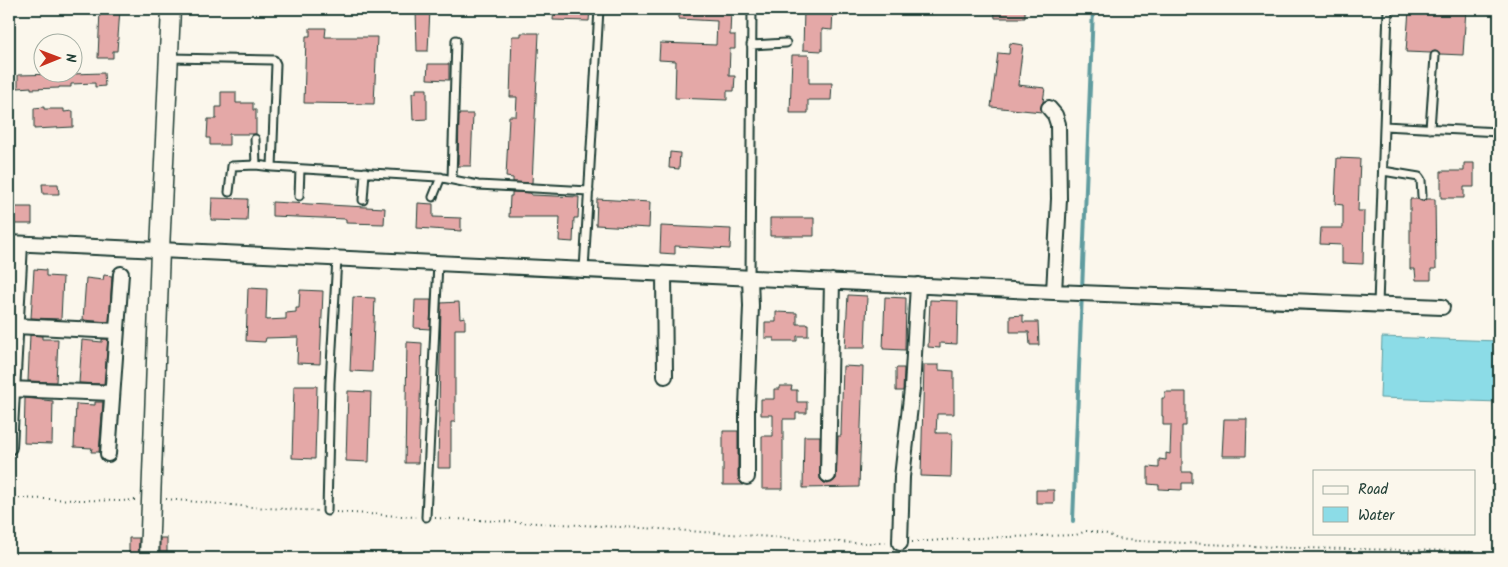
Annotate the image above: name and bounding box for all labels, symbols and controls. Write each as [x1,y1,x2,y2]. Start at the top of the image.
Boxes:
north arrow [32,32,82,82]
text: N [59,53,81,63]
legend [1313,470,1476,534]
text: Road [1358,478,1389,502]
text: Water [1358,504,1395,528]

